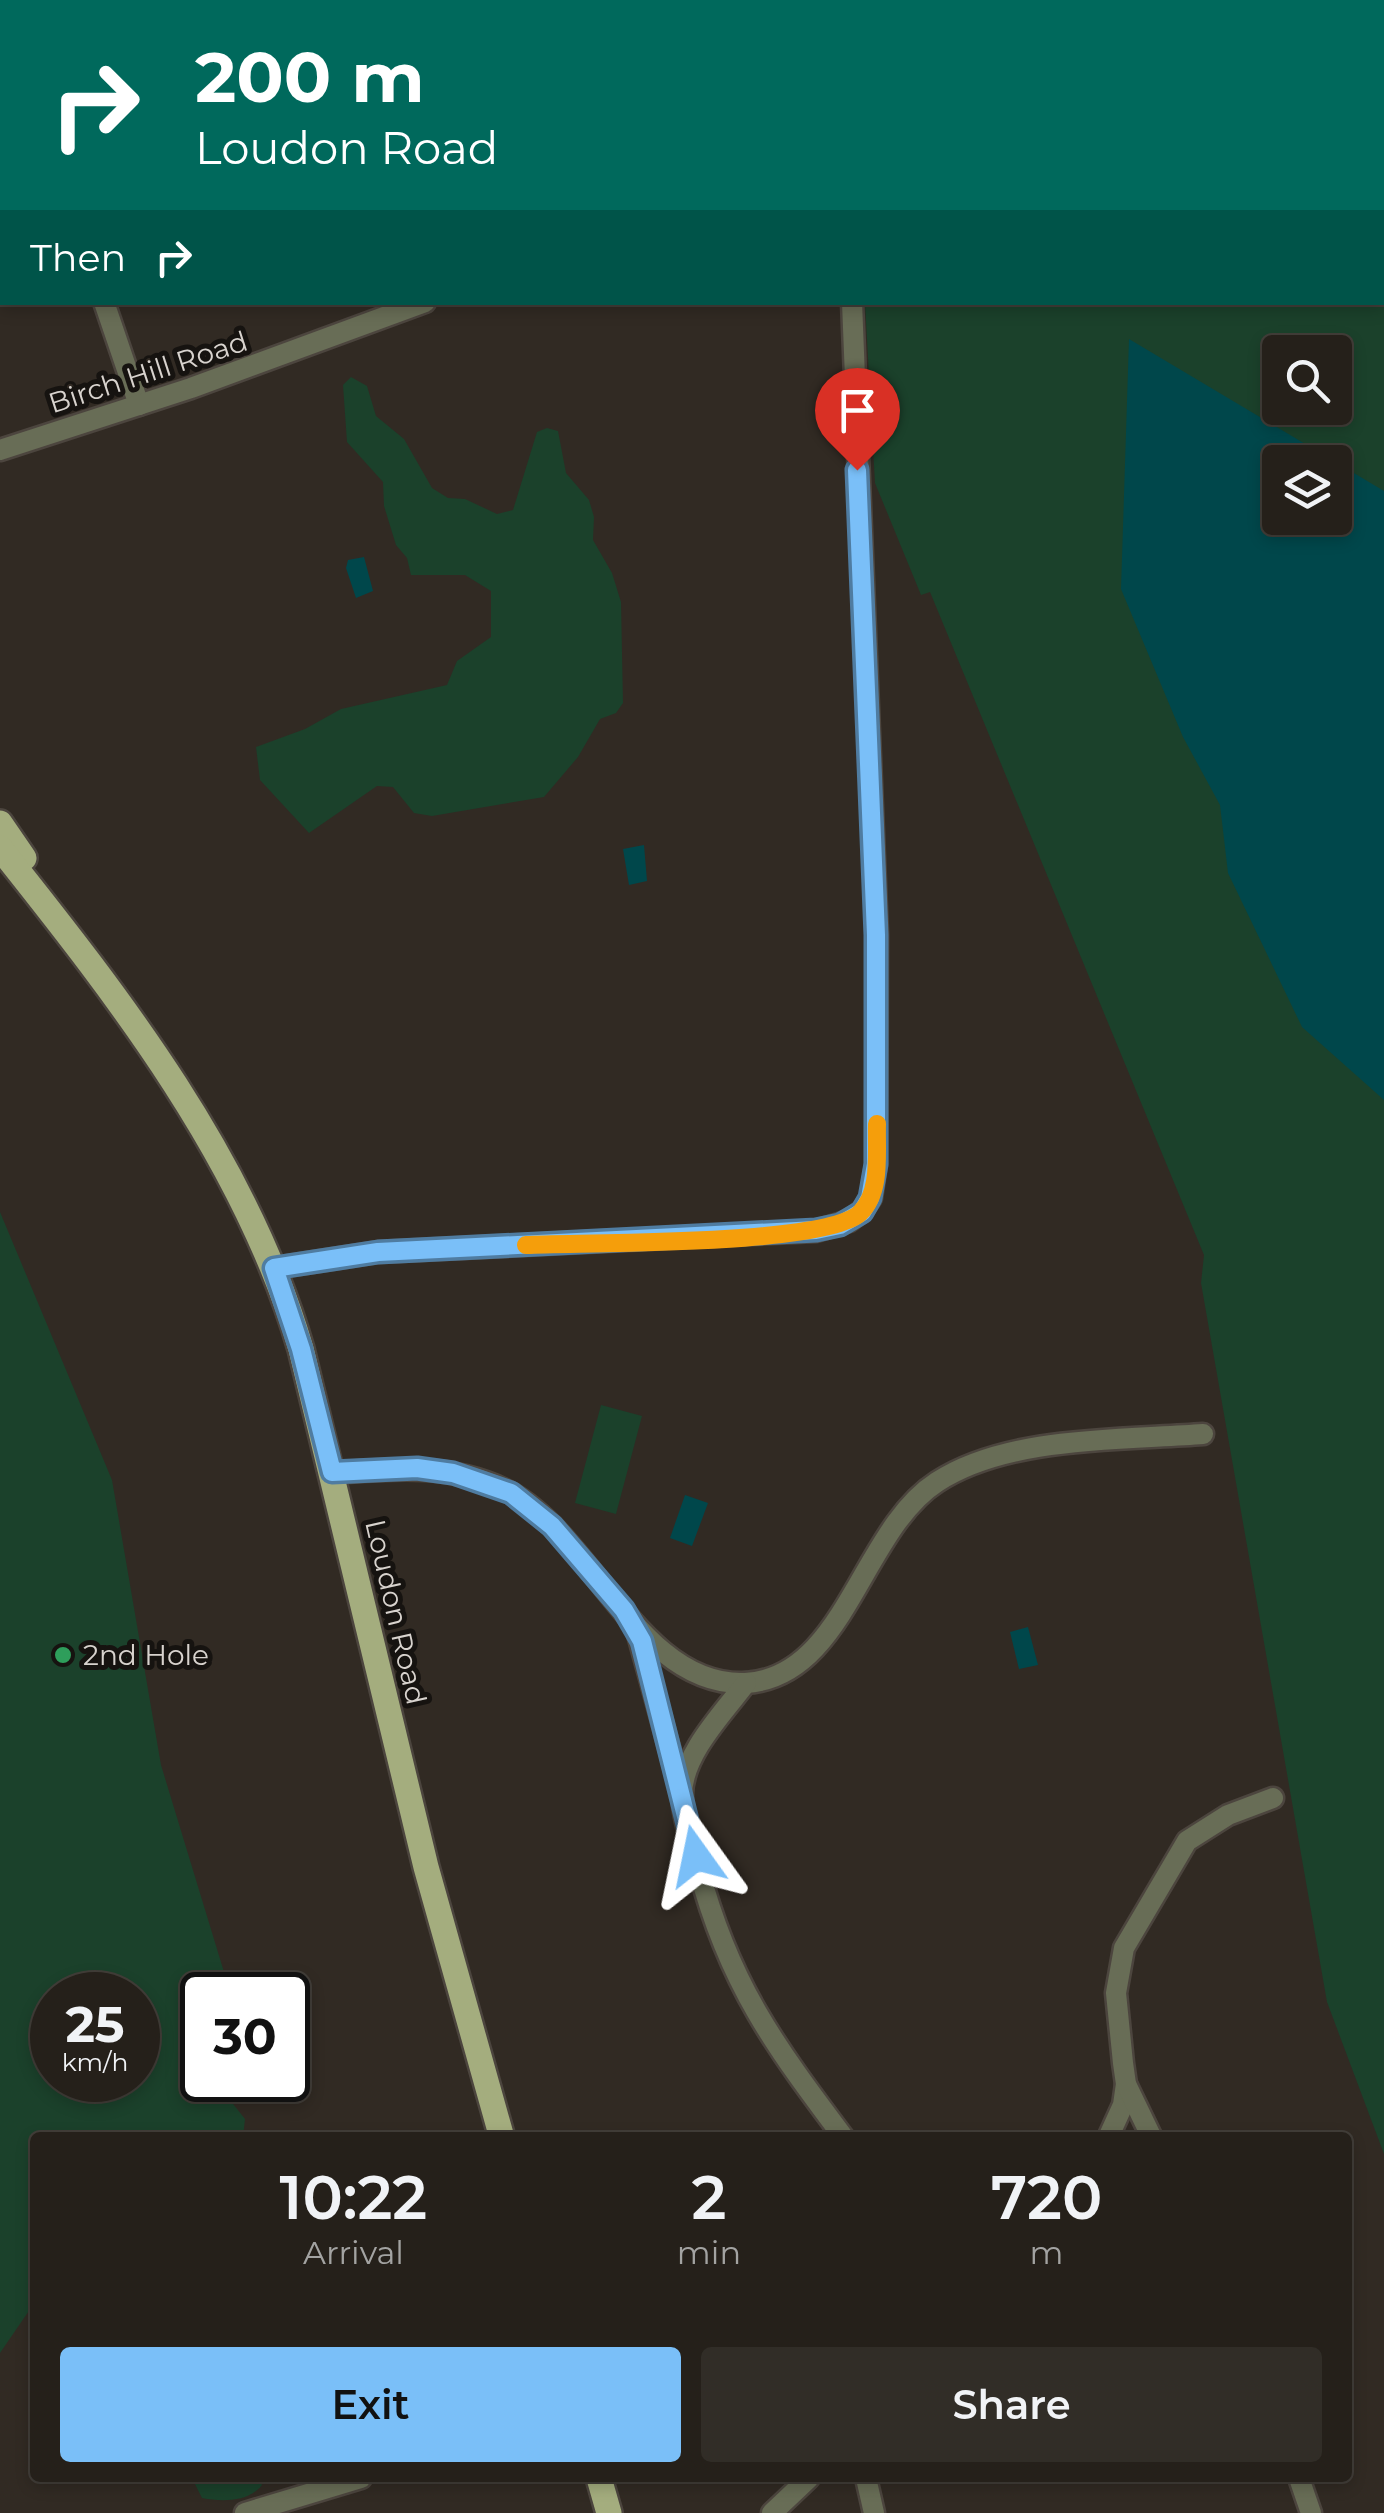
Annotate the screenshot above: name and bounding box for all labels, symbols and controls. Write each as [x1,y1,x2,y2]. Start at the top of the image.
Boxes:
text: 200 m [195,34,425,120]
icon: right [30,40,160,170]
text: Loudon Road [195,120,498,175]
icon: right [146,230,201,285]
text: Then [30,234,126,281]
street label: Birch Hill Road [44,324,252,420]
map controls [1262,335,1352,535]
button: search [1262,335,1352,425]
pin [815,368,900,471]
icon: arrive [830,383,885,438]
button: layers [1262,445,1352,535]
street label: Loudon Road [358,1516,434,1708]
place label: 2nd Hole [83,1638,209,1672]
marker: 2nd Hole [52,1644,74,1666]
position arrow [644,1804,748,1908]
speed limit sign: 30 [180,1972,310,2102]
text: 25 [65,1994,125,2055]
text: km/h [62,2047,128,2077]
text: 10:22 [280,2161,427,2234]
text: 2 [692,2161,726,2234]
text: 720 [991,2161,1102,2234]
text: Arrival [303,2233,404,2272]
text: min [677,2233,741,2272]
text: m [1030,2233,1063,2272]
button: Exit [60,2347,681,2462]
button: Share [701,2347,1322,2462]

